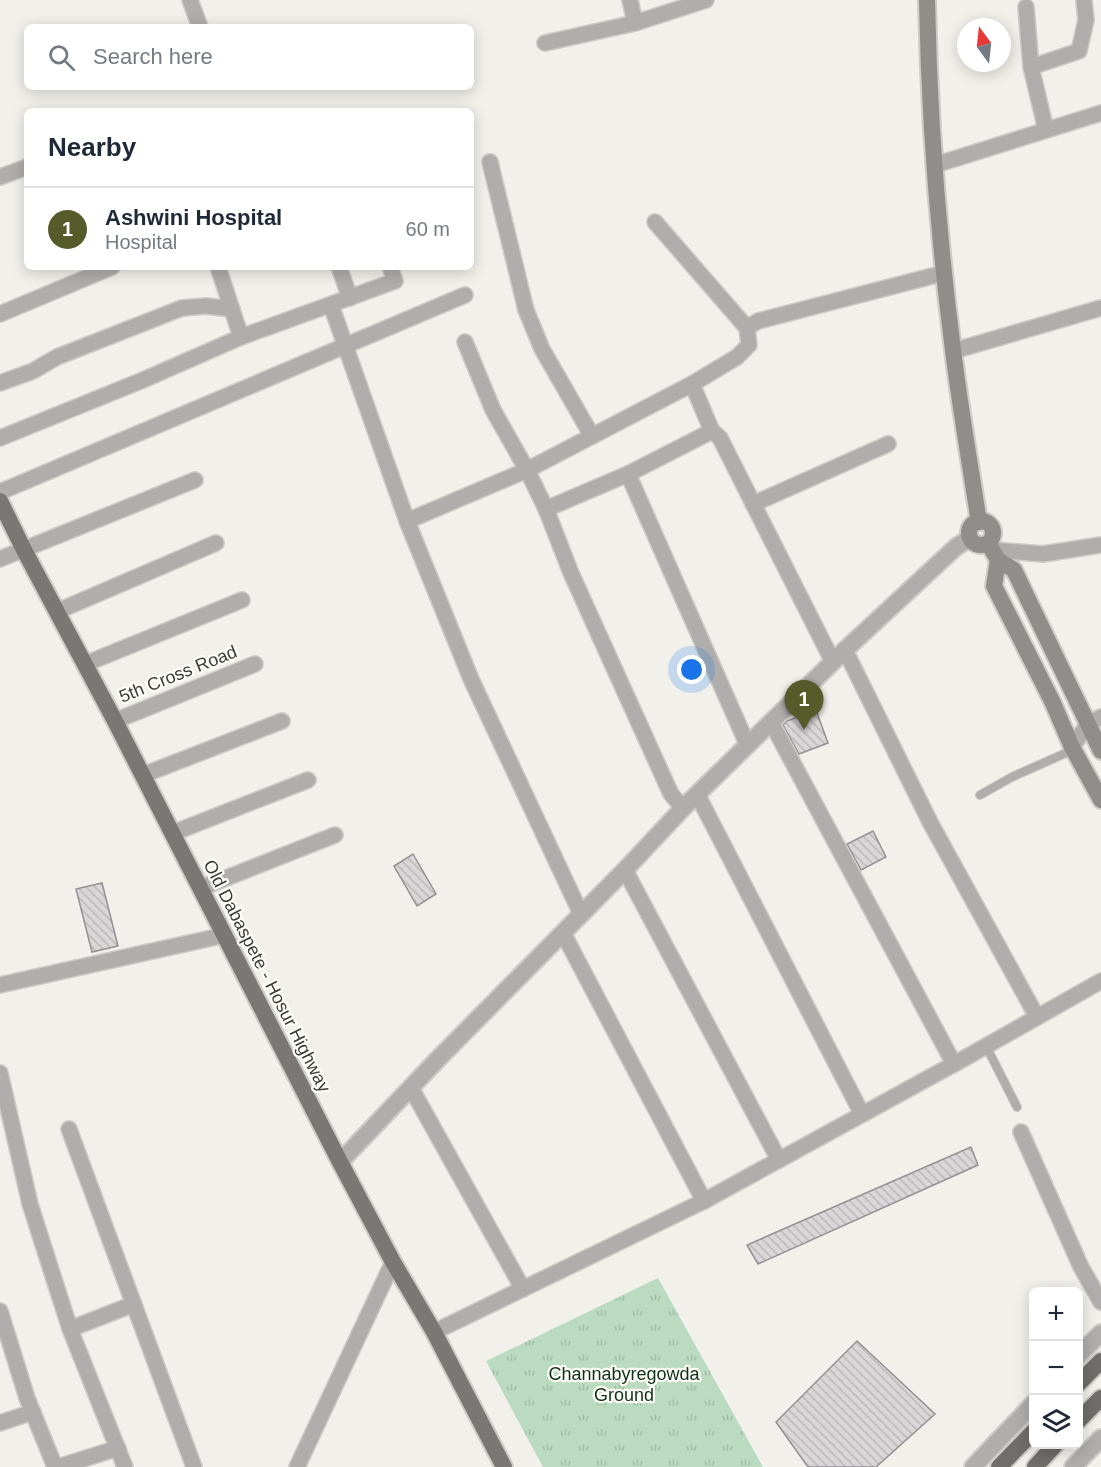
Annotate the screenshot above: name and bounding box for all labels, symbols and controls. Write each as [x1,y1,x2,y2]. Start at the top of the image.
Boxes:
north arrow [957,18,1011,72]
search box [24,24,474,90]
icon: search [45,41,78,74]
text: Search here [93,44,213,69]
text: Nearby [48,132,136,162]
text: Ashwini Hospital [105,205,282,230]
text: 1 [62,218,73,240]
text: 60 m [406,218,450,240]
text: Hospital [105,231,177,253]
street label: 5th Cross Road [116,641,240,707]
your location [677,655,706,684]
pin: 1 [784,680,824,730]
street label: Old Dabaspete - Hosur Highway [199,856,335,1096]
map controls [1029,1287,1083,1449]
button: + [1029,1287,1083,1341]
button: − [1029,1341,1083,1395]
park label: Channabyregowda Ground [548,1364,701,1405]
button: layers [1029,1395,1083,1449]

